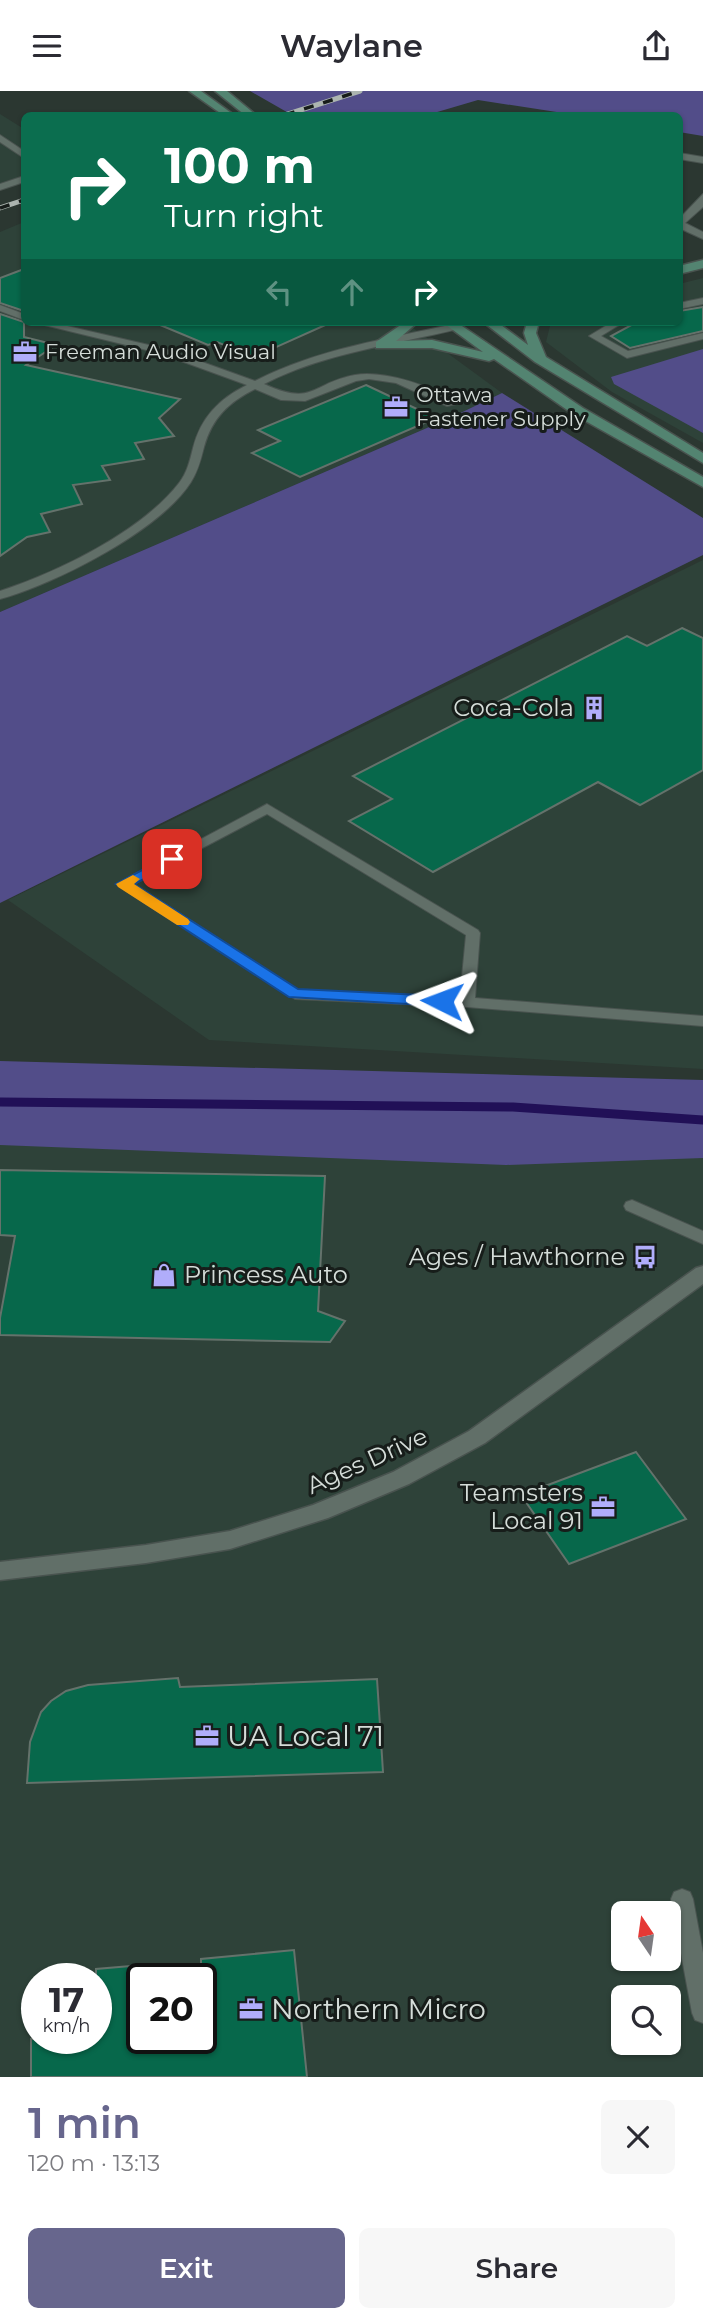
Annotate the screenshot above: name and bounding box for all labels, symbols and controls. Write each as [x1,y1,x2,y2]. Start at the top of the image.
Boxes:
text: Waylane [280,26,423,65]
icon: menu [28,27,66,65]
icon: share [637,27,675,65]
text: 100 m [164,136,315,195]
icon: right [49,140,140,231]
text: Turn right [164,196,324,235]
icon: left [260,273,298,311]
icon: ahead [333,273,371,311]
icon: right [406,273,444,311]
office icon: Freeman Audio Visual [11,338,39,366]
place label: Freeman Audio Visual [45,339,276,364]
place label: Ottawa Fastener Supply [416,382,586,431]
office icon: Ottawa Fastener Supply [382,393,410,421]
place label: Coca-Cola [453,693,574,722]
building icon: Coca-Cola [580,694,608,722]
pin [142,829,202,889]
icon: arrive [153,840,191,878]
position arrow [405,964,479,1038]
place label: Ages / Hawthorne [409,1242,625,1271]
bus stop icon: Ages / Hawthorne [631,1243,659,1271]
place label: Princess Auto [184,1260,348,1289]
shop icon: Princess Auto [150,1261,178,1289]
street label: Ages Drive [302,1421,432,1500]
place label: Teamsters Local 91 [460,1478,583,1535]
office icon: Teamsters Local 91 [589,1493,617,1521]
place label: UA Local 71 [227,1719,384,1753]
office icon: UA Local 71 [193,1722,221,1750]
north arrow [611,1901,681,1971]
map controls [611,1901,681,2055]
speed limit sign: 20 [126,1963,217,2054]
text: 17 [49,1978,84,2021]
button: search [611,1985,681,2055]
place label: Northern Micro [271,1992,486,2026]
office icon: Northern Micro [237,1995,265,2023]
text: km/h [42,2015,91,2037]
text: 1 min [28,2097,141,2149]
button: close [601,2100,675,2174]
text: 120 m · 13:13 [28,2149,160,2177]
button: Exit [28,2228,345,2308]
button: Share [359,2228,675,2308]

